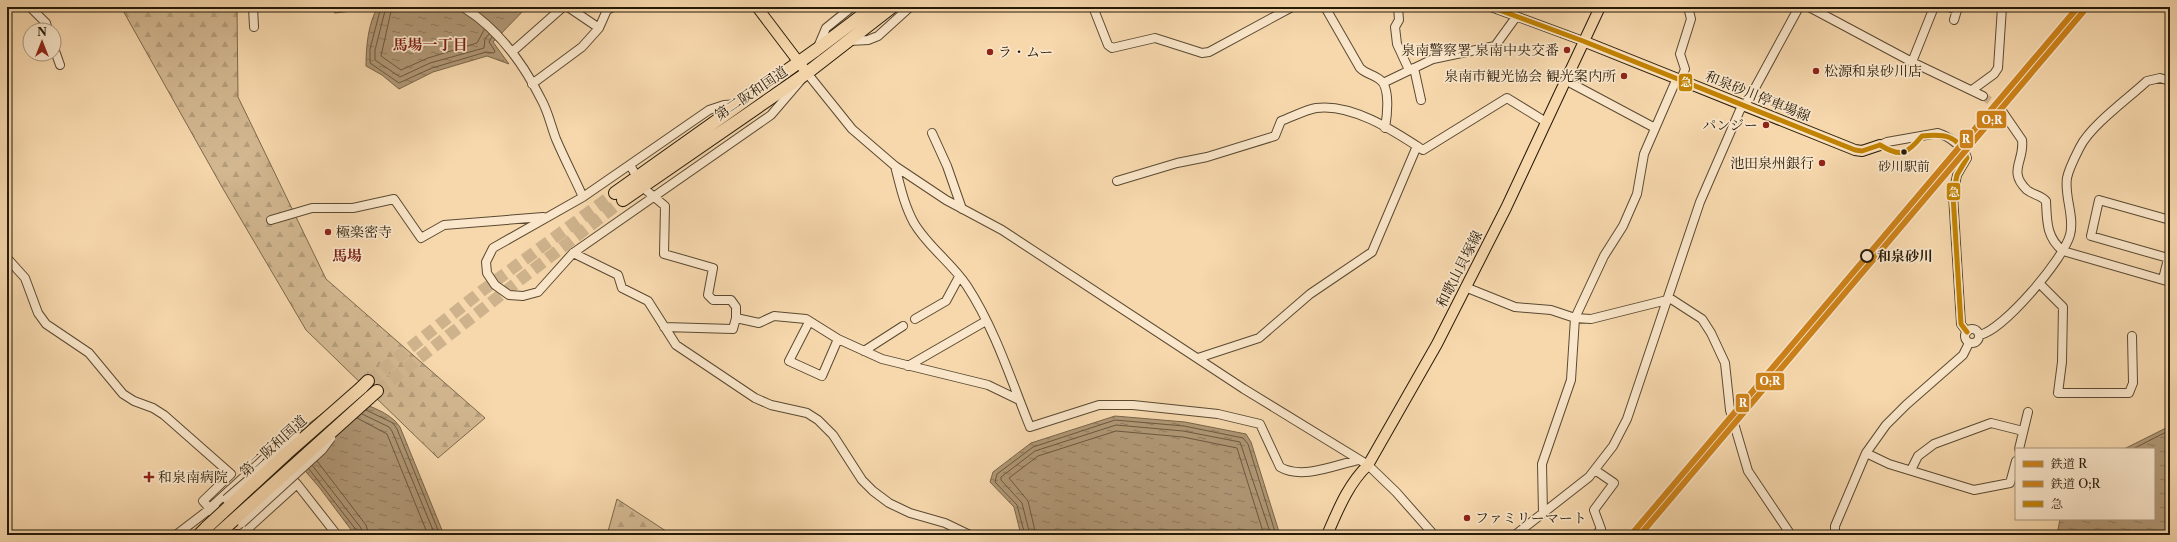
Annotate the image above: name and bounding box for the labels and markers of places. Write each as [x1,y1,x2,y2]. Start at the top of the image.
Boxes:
place label: 泉南警察署 泉南中央交番 [1401,41,1559,59]
place label: ラ・ムー [998,43,1053,61]
marker: 泉南警察署 泉南中央交番 [1562,45,1572,55]
marker: ラ・ムー [985,47,995,57]
place label: 松源和泉砂川店 [1824,62,1922,80]
marker: 松源和泉砂川店 [1811,66,1821,76]
place label: 泉南市観光協会 観光案内所 [1444,67,1616,85]
marker: 泉南市観光協会 観光案内所 [1619,71,1629,81]
place label: パンジー [1702,116,1758,134]
marker: パンジー [1761,120,1771,130]
marker: 砂川駅前 [1899,147,1909,157]
place label: 池田泉州銀行 [1730,154,1814,172]
marker: 池田泉州銀行 [1817,158,1827,168]
place label: 砂川駅前 [1878,158,1930,174]
place label: 極楽密寺 [336,223,392,241]
marker: 極楽密寺 [323,227,333,237]
place label: 和泉砂川 [1877,247,1933,265]
marker: 和泉砂川 [1860,249,1874,263]
place label: 和泉南病院 [158,468,228,486]
marker: 和泉南病院 [143,471,155,483]
place label: ファミリーマート [1475,509,1587,527]
marker: ファミリーマート [1462,513,1472,523]

